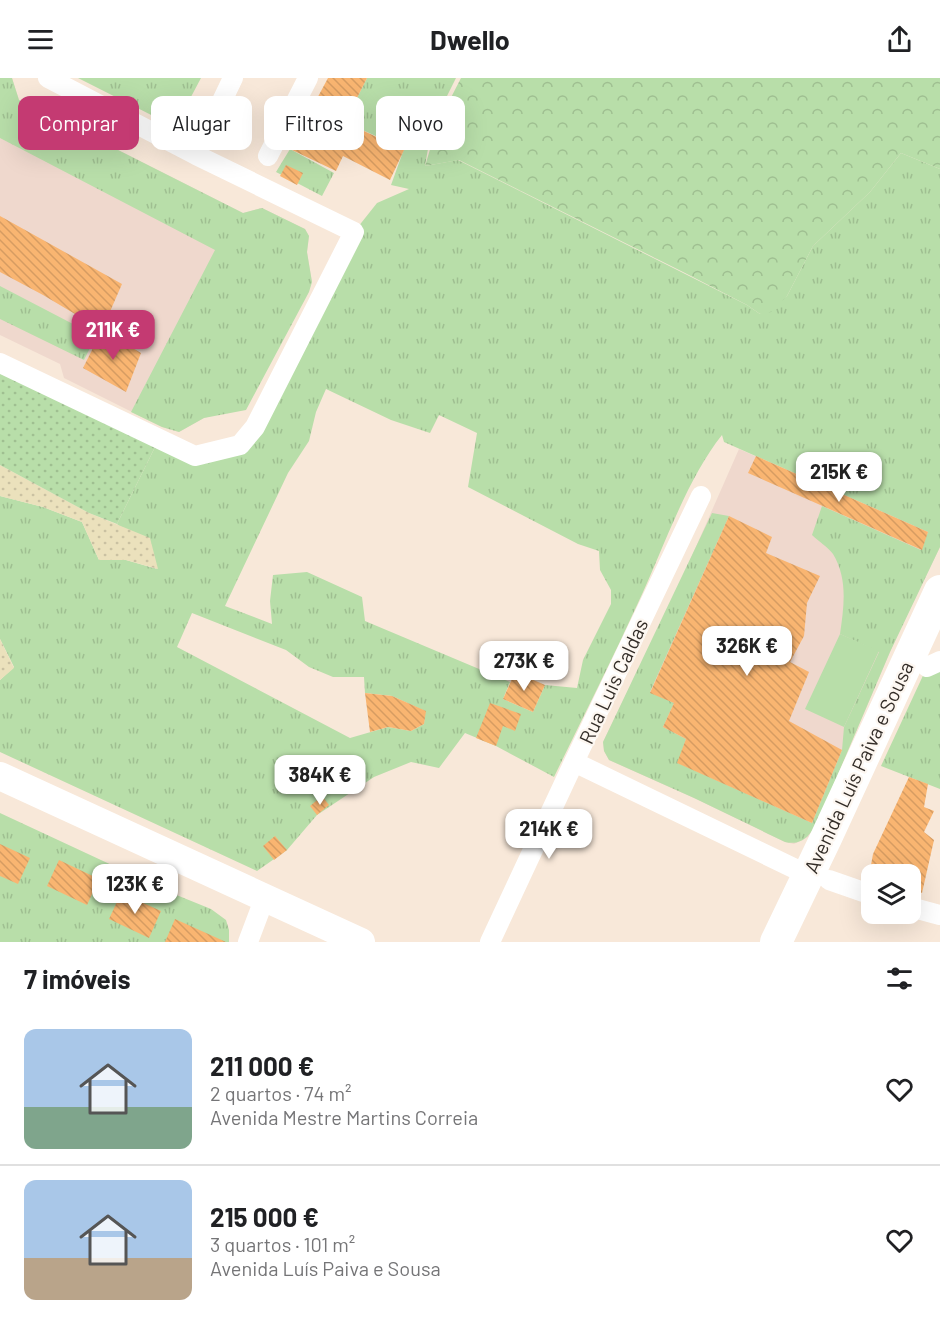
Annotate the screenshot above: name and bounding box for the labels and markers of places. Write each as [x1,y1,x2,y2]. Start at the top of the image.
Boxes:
pin: 211K € [64,310,162,361]
pin: 215K € [790,452,888,503]
pin: 326K € [698,626,796,677]
pin: 273K € [475,641,573,692]
pin: 384K € [271,755,369,806]
pin: 214K € [500,809,598,860]
pin: 123K € [86,864,184,915]

